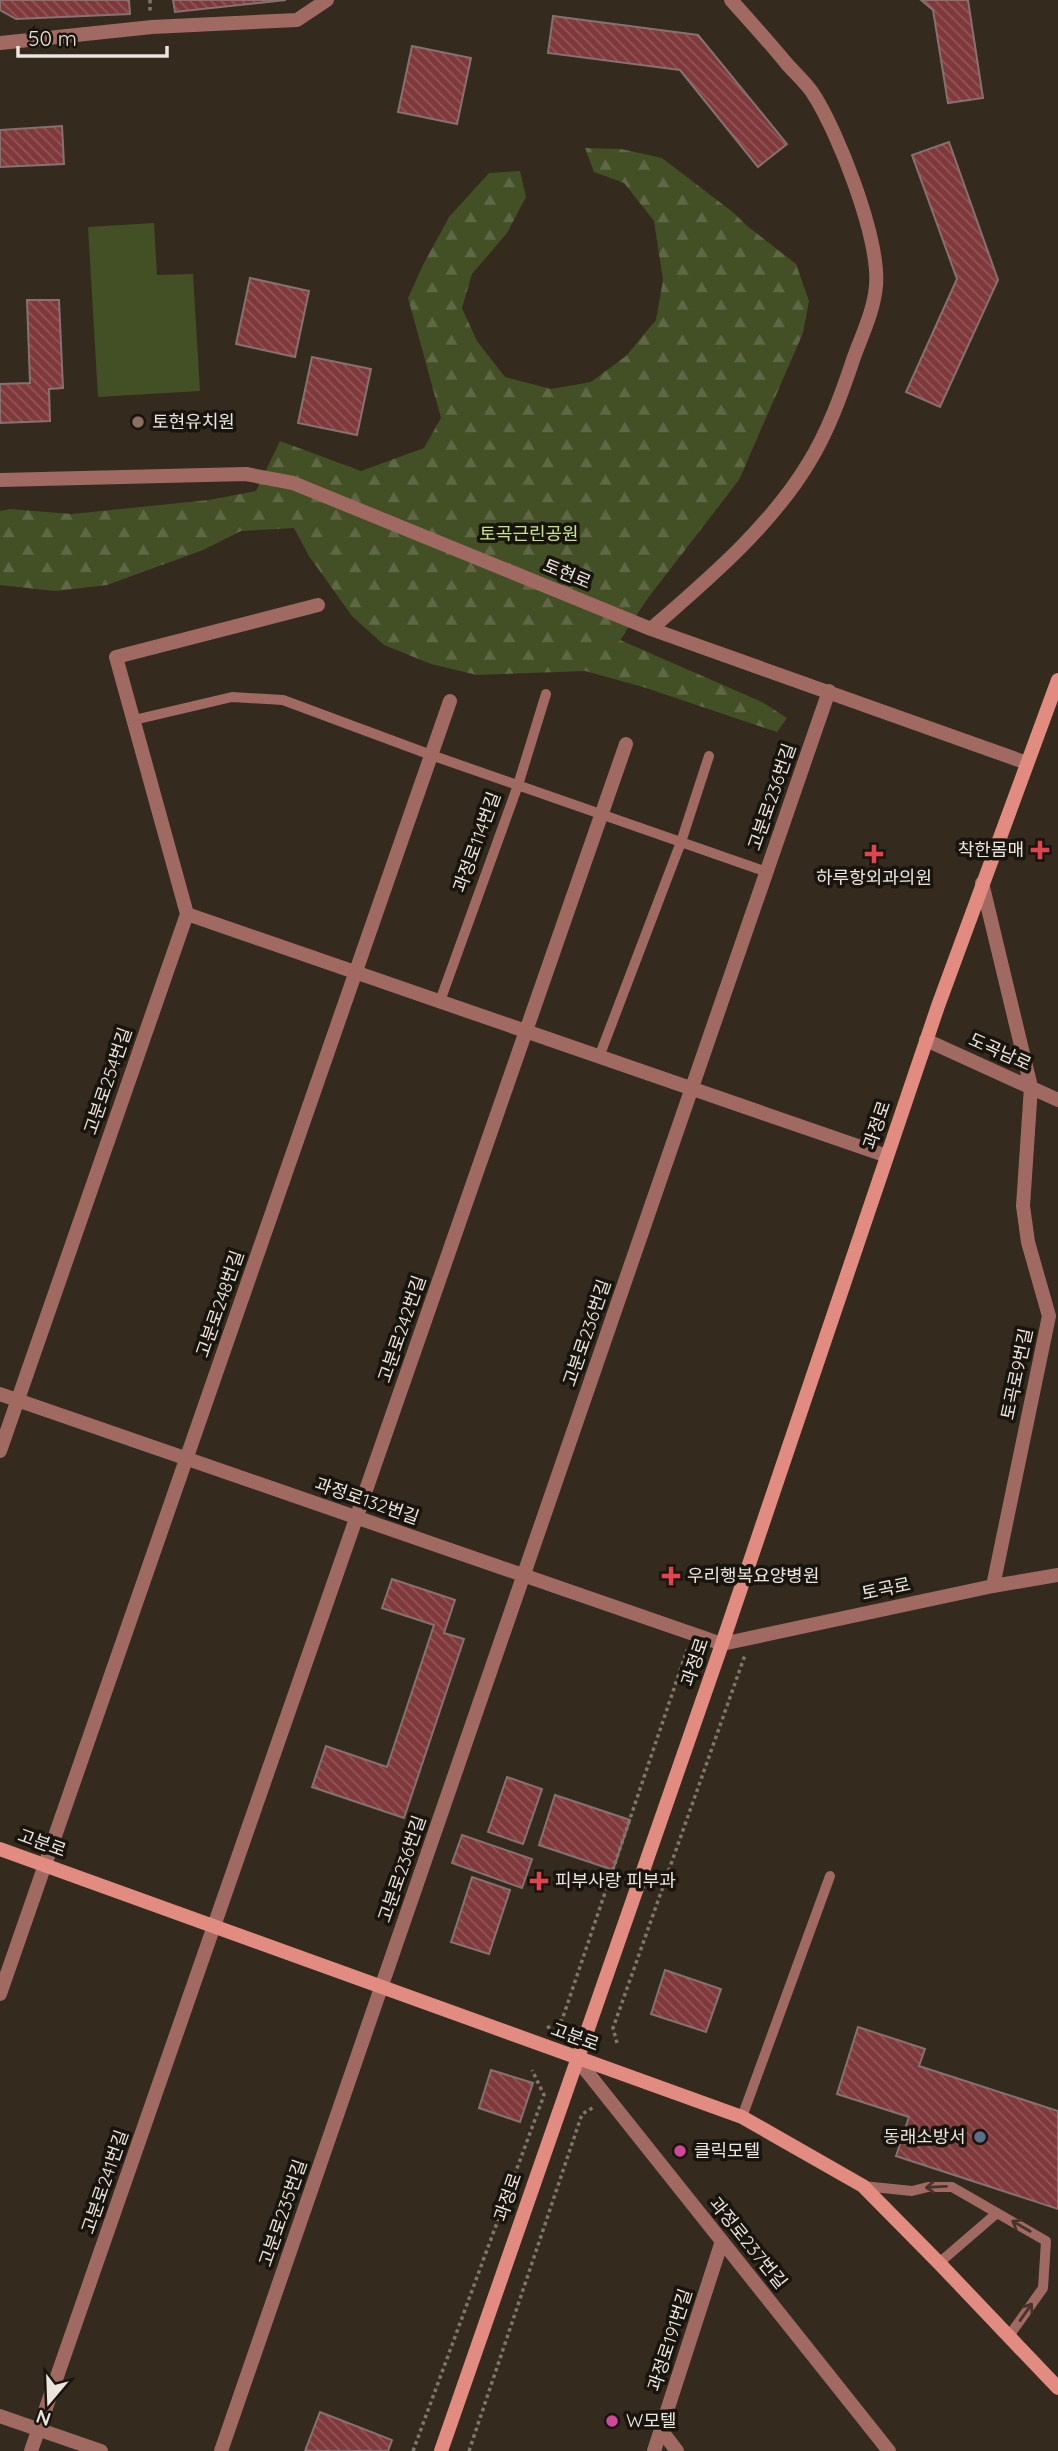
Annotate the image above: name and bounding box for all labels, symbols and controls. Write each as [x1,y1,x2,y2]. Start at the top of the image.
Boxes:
scale bar [18,14,166,58]
text: 50 m [28,25,77,51]
place label: 토현유치원 [152,410,235,433]
marker: 토현유치원 [130,414,146,430]
park label: 토곡근린공원 [479,522,579,545]
street label: 토현로 [540,554,595,594]
street label: 고분로236번길 [742,740,801,853]
street label: 과정로114번길 [448,788,505,895]
place label: 착한몸매 [958,838,1024,861]
marker: 착한몸매 [1030,840,1050,860]
marker: 하루항외과의원 [864,844,884,864]
place label: 하루항외과의원 [816,866,932,889]
street label: 고분로254번길 [78,1024,137,1138]
street label: 도곡남로 [965,1028,1035,1076]
street label: 과정로 [858,1098,895,1152]
street label: 고분로248번길 [190,1247,249,1360]
street label: 고분로242번길 [372,1272,431,1386]
street label: 고분로236번길 [557,1276,616,1389]
street label: 토곡로9번길 [996,1326,1037,1422]
street label: 과정로132번길 [312,1472,422,1529]
place label: 우리행복요양병원 [687,1564,819,1587]
marker: 우리행복요양병원 [661,1566,681,1586]
street label: 토곡로 [859,1572,913,1605]
street label: 과정로 [676,1635,713,1689]
street label: 고분로236번길 [372,1812,431,1925]
street label: 고분로 [15,1823,69,1862]
place label: 피부사랑 피부과 [555,1869,676,1892]
marker: 피부사랑 피부과 [529,1871,549,1891]
street label: 고분로 [548,2017,602,2056]
place label: 동래소방서 [883,2125,966,2148]
street label: 고분로241번길 [76,2127,133,2237]
marker: 동래소방서 [972,2129,988,2145]
place label: 클릭모텔 [694,2139,760,2162]
marker: 클릭모텔 [672,2143,688,2159]
street label: 고분로235번길 [253,2156,312,2270]
street label: 과정로 [489,2170,526,2224]
one-way arrow [925,2181,948,2194]
street label: 과정로237번길 [704,2192,792,2293]
one-way arrow [1011,2219,1032,2232]
street label: 과정로191번길 [642,2286,697,2394]
one-way arrow [1019,2303,1033,2322]
north arrow [14,2367,84,2437]
text: N [33,2404,54,2432]
place label: W모텔 [626,2409,677,2432]
marker: W모텔 [604,2413,620,2429]

